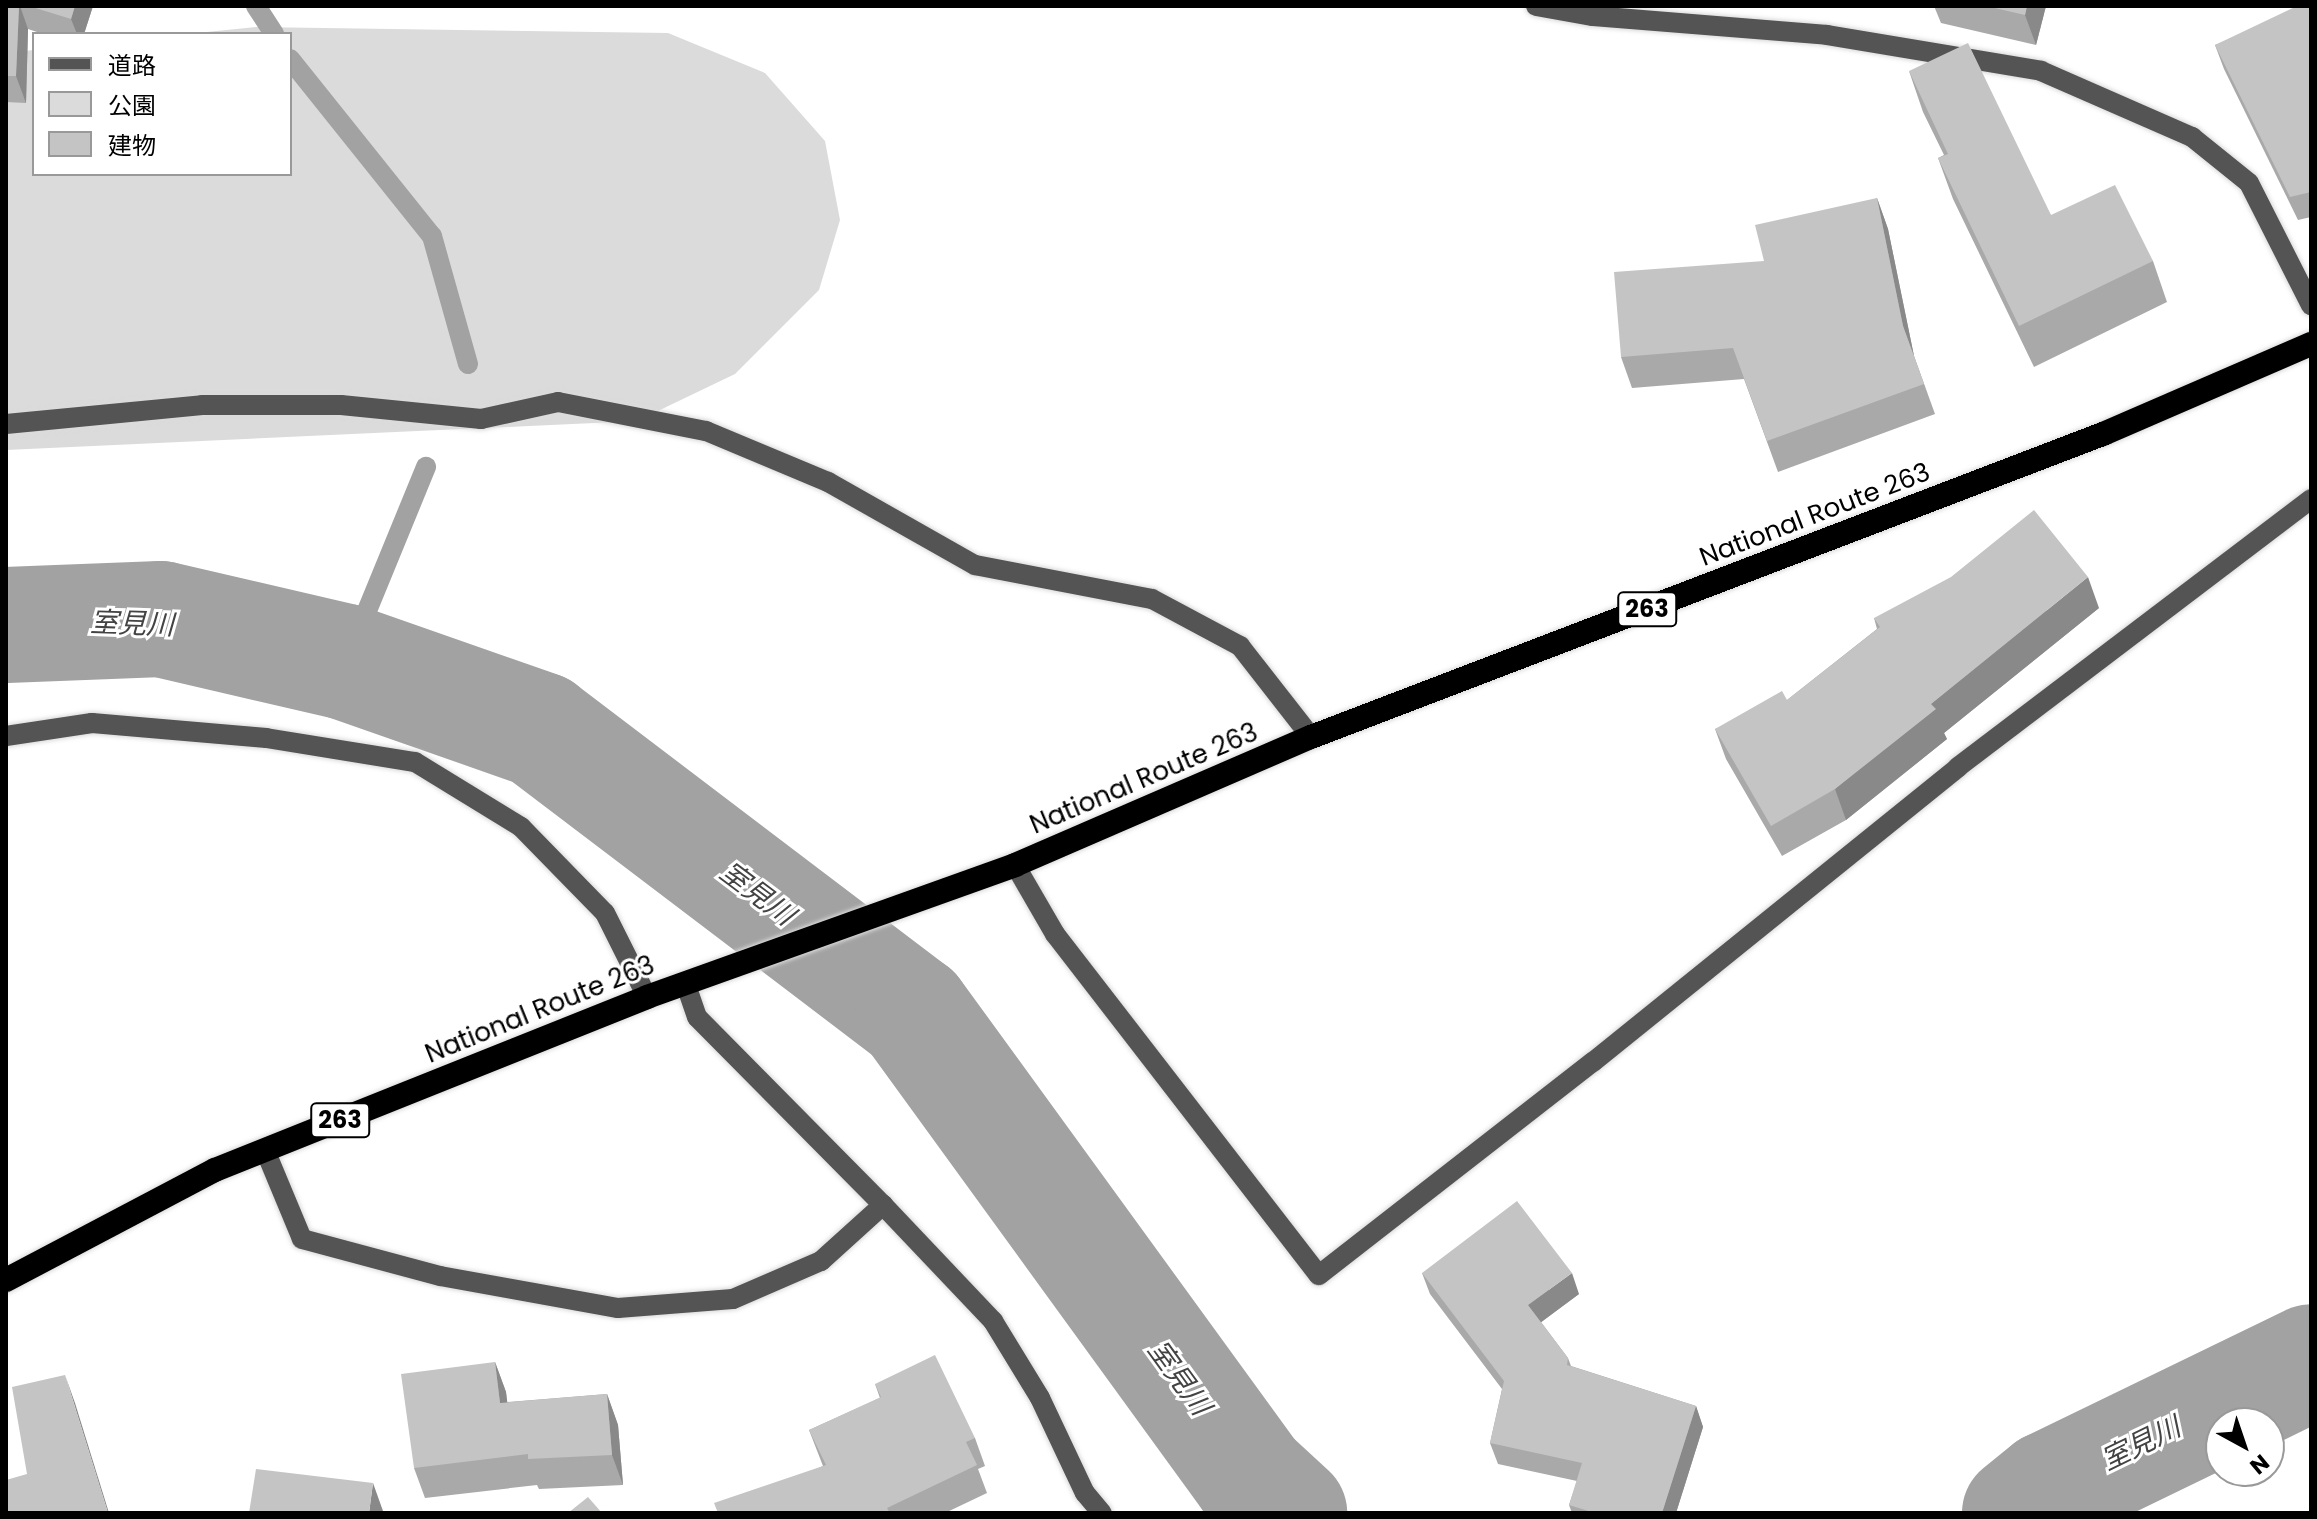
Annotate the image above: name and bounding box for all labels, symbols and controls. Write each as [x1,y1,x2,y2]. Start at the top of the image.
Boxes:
legend [32,32,292,176]
text: 道路 [108,49,156,82]
text: 公園 [108,89,156,122]
text: 建物 [108,129,156,162]
street label: National Route 263 [1695,457,1935,573]
road number: 263 [1617,589,1677,629]
water label: 室見川 [89,606,175,642]
street label: National Route 263 [1025,717,1263,841]
water label: 室見川 [713,855,801,933]
street label: National Route 263 [421,950,659,1070]
road number: 263 [310,1100,370,1140]
water label: 室見川 [1141,1334,1217,1422]
north arrow [2205,1407,2285,1487]
water label: 室見川 [2096,1410,2186,1478]
text: N [2243,1447,2276,1481]

